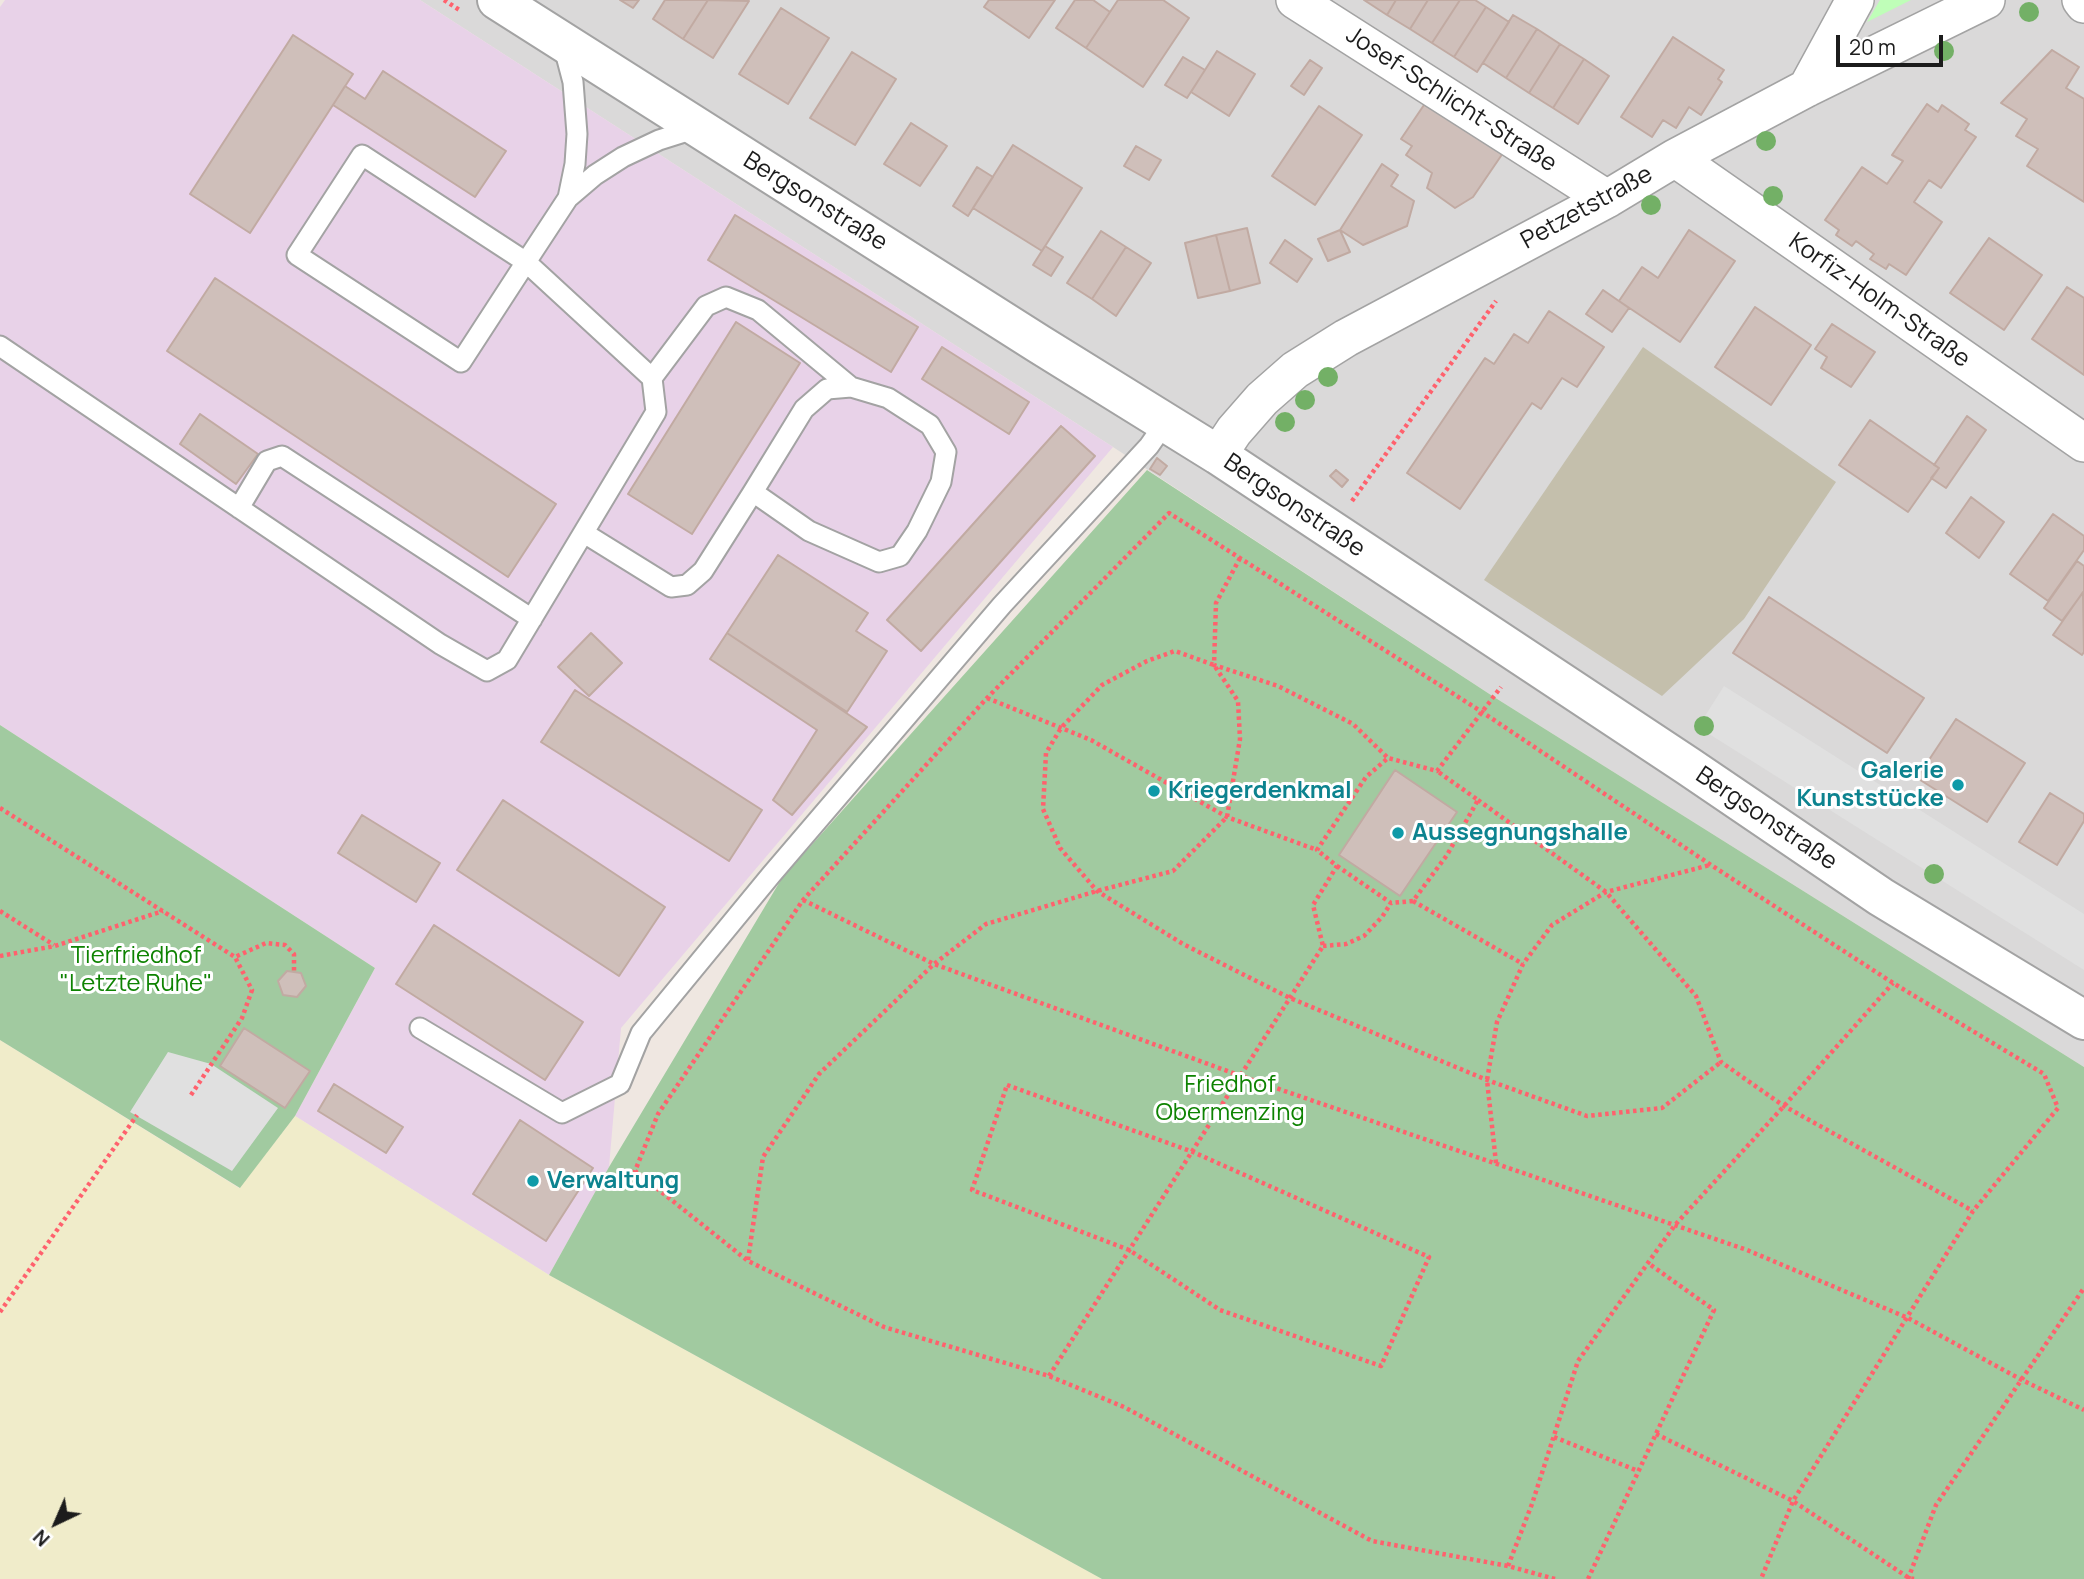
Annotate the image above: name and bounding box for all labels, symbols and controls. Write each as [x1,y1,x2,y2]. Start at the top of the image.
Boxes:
street label: Josef-Schlicht-Straße [1340,21,1562,179]
scale bar [1839,21,1946,65]
text: 20 m [1849,33,1896,61]
street label: Bergsonstraße [738,146,892,258]
street label: Petzetstraße [1516,160,1658,256]
street label: Korfiz-Holm-Straße [1783,228,1975,374]
street label: Bergsonstraße [1218,448,1370,564]
place label: Galerie Kunststücke [1797,757,1944,813]
street label: Bergsonstraße [1690,761,1842,877]
place label: Kriegerdenkmal [1168,777,1352,805]
marker: Galerie Kunststücke [1950,777,1966,793]
marker: Kriegerdenkmal [1146,783,1162,799]
place label: Aussegnungshalle [1412,819,1628,847]
marker: Aussegnungshalle [1390,825,1406,841]
park label: Tierfriedhof "Letzte Ruhe" [59,942,213,998]
park label: Friedhof Obermenzing [1155,1071,1305,1127]
place label: Verwaltung [547,1167,679,1195]
marker: Verwaltung [525,1173,541,1189]
north arrow [21,1488,91,1558]
text: N [27,1524,55,1552]

